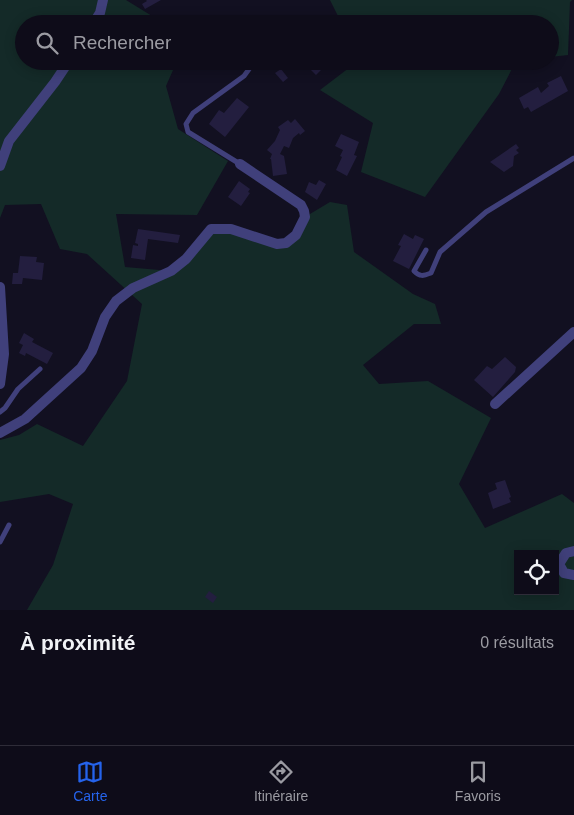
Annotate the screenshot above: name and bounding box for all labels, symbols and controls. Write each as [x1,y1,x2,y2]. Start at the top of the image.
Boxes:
search box [15,15,559,70]
icon: search [33,29,61,57]
text: Rechercher [73,32,171,53]
map controls [514,550,559,595]
button: locate [514,550,559,595]
text: À proximité [20,631,136,654]
text: 0 résultats [480,634,554,651]
tab: Carte [73,758,107,804]
tab: Itinéraire [254,758,308,804]
tab: Favoris [455,758,501,804]

